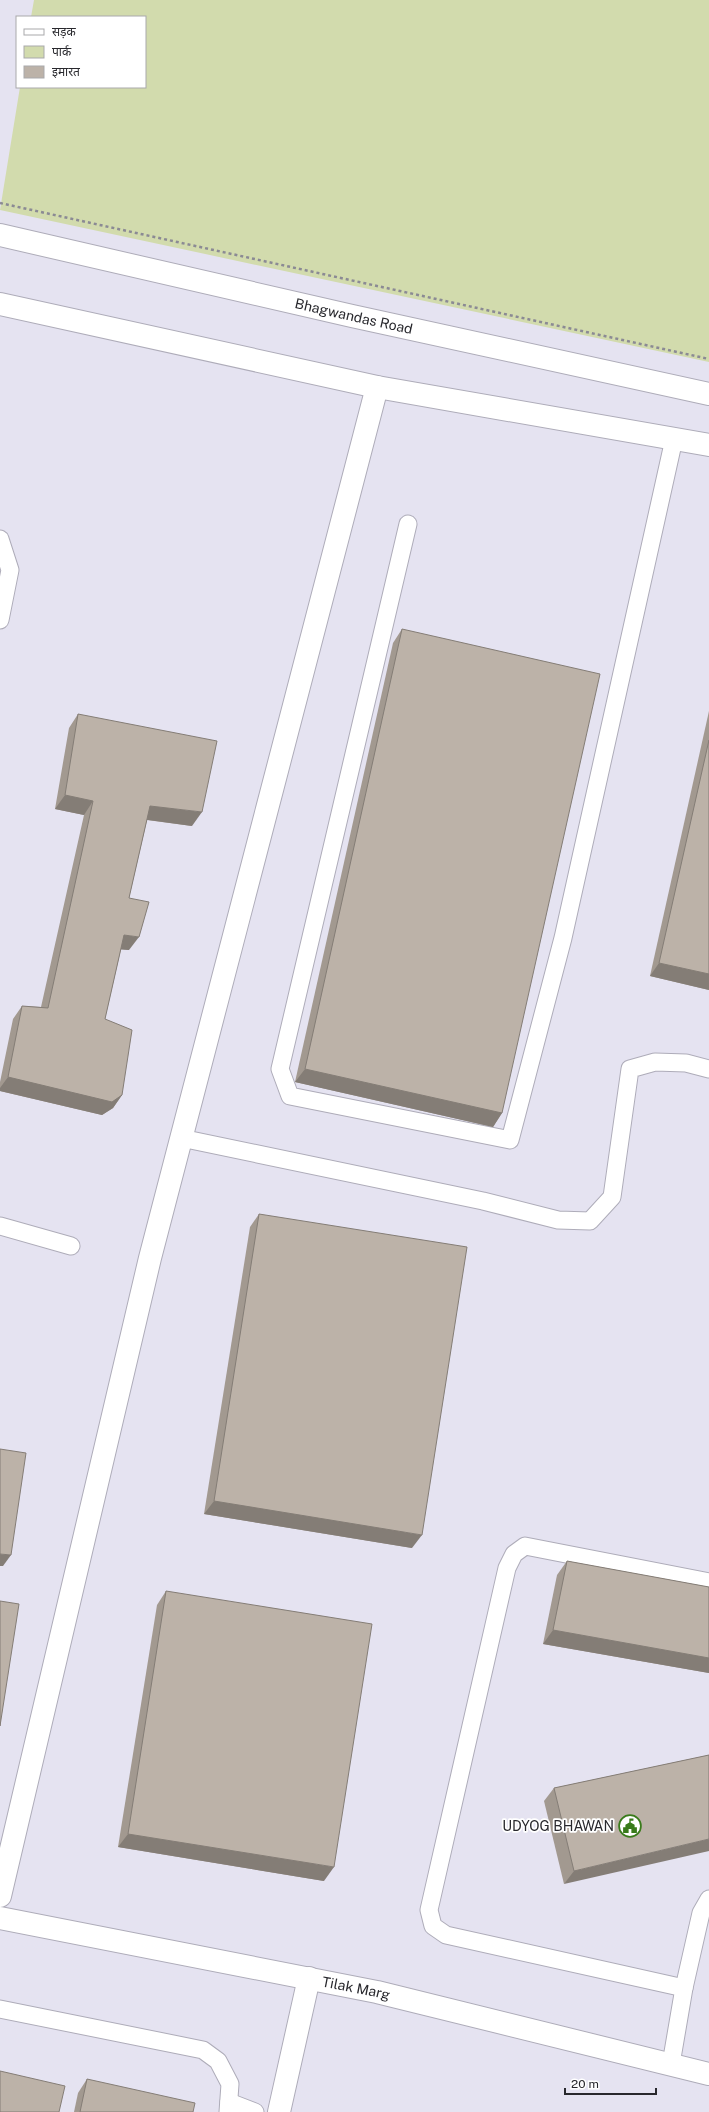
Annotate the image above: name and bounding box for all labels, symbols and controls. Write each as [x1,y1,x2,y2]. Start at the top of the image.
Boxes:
legend [16,16,146,88]
text: सड़क [52,25,77,39]
text: पार्क [52,45,72,59]
text: इमारत [52,65,81,79]
street label: Bhagwandas Road [293,295,414,337]
public building icon: UDYOG BHAWAN [617,1813,643,1839]
place label: UDYOG BHAWAN [502,1818,614,1834]
street label: Tilak Marg [321,1973,392,2003]
scale bar [565,2070,656,2096]
text: 20 m [571,2077,599,2091]

